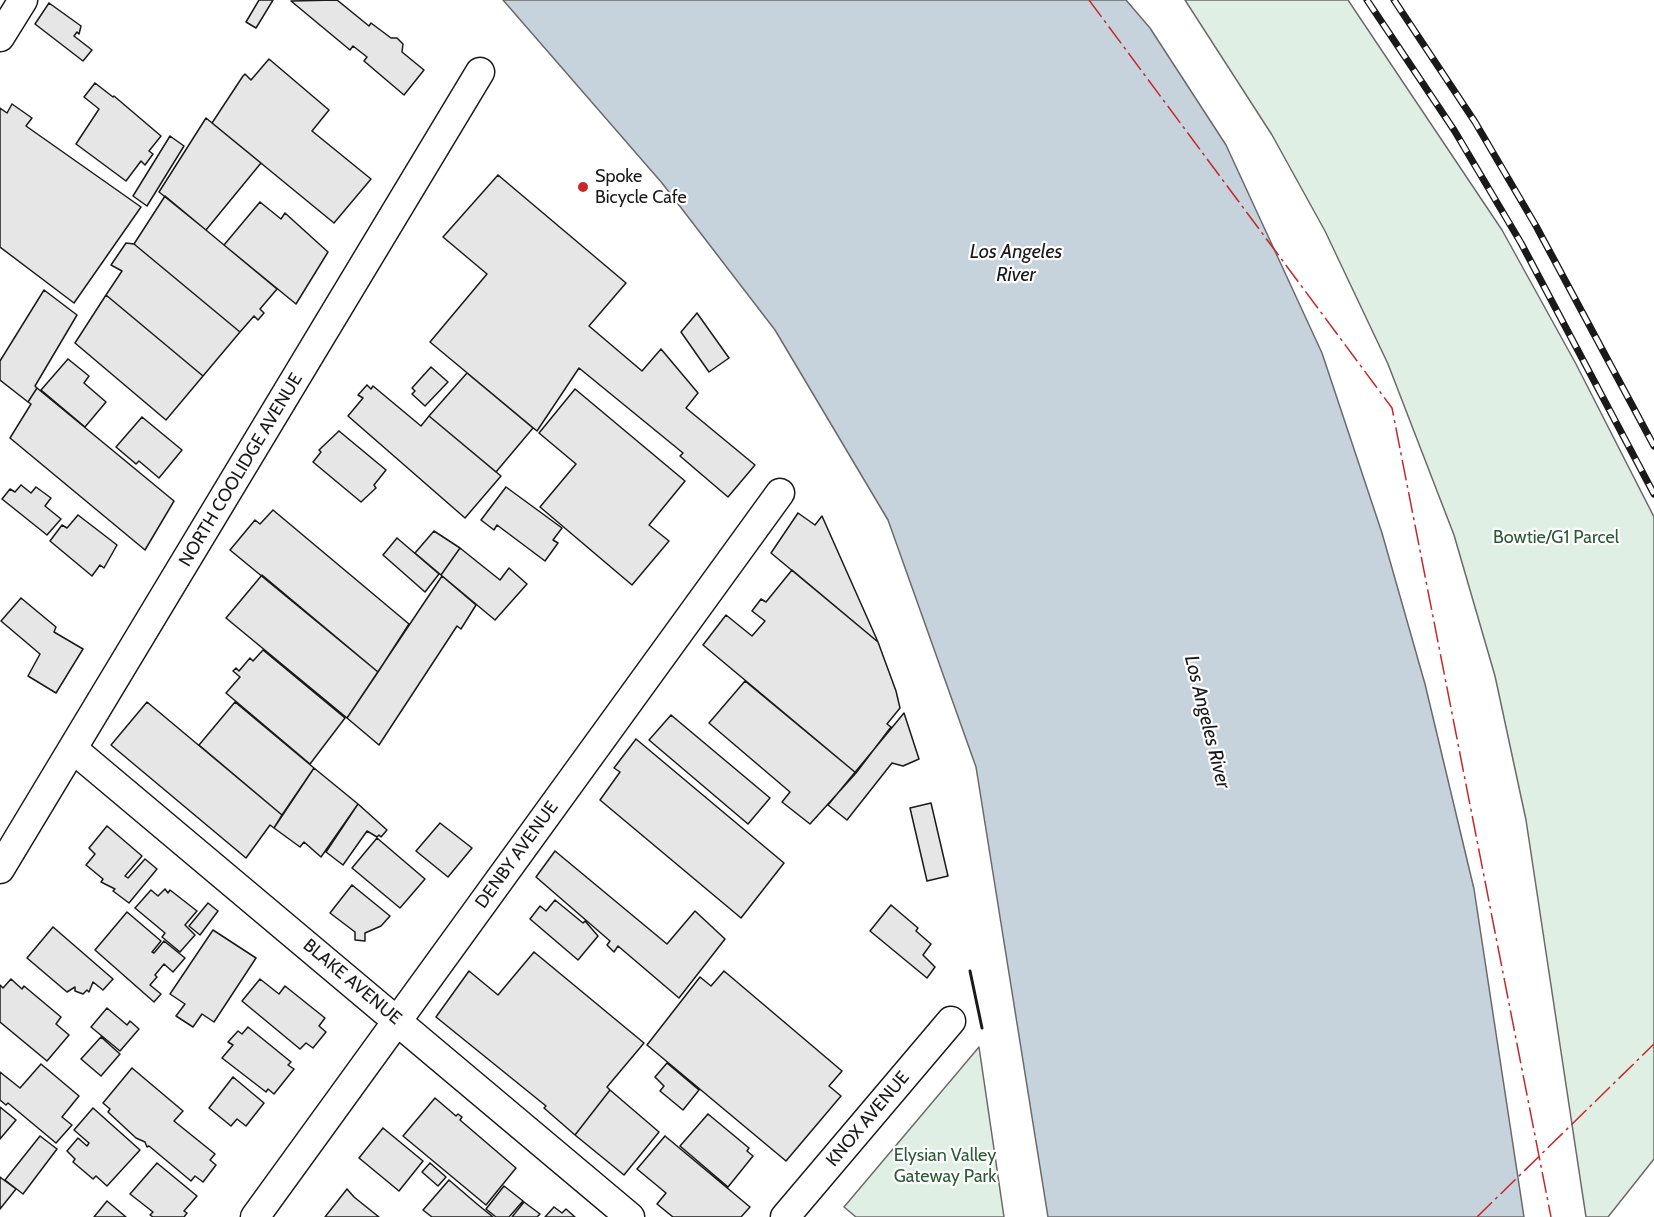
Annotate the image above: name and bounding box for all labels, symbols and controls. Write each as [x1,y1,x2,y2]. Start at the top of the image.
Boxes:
place label: Spoke Bicycle Cafe [595,166,687,208]
marker: Spoke Bicycle Cafe [576,180,590,194]
water label: Los Angeles River [970,240,1062,287]
street label: NORTH COOLIDGE AVENUE [175,369,307,571]
park label: Bowtie/G1 Parcel [1493,527,1619,549]
water label: Los Angeles River [1179,653,1235,791]
street label: DENBY AVENUE [471,797,563,913]
street label: BLAKE AVENUE [298,935,406,1029]
street label: KNOX AVENUE [822,1067,914,1171]
park label: Elysian Valley Gateway Park [894,1145,996,1188]

